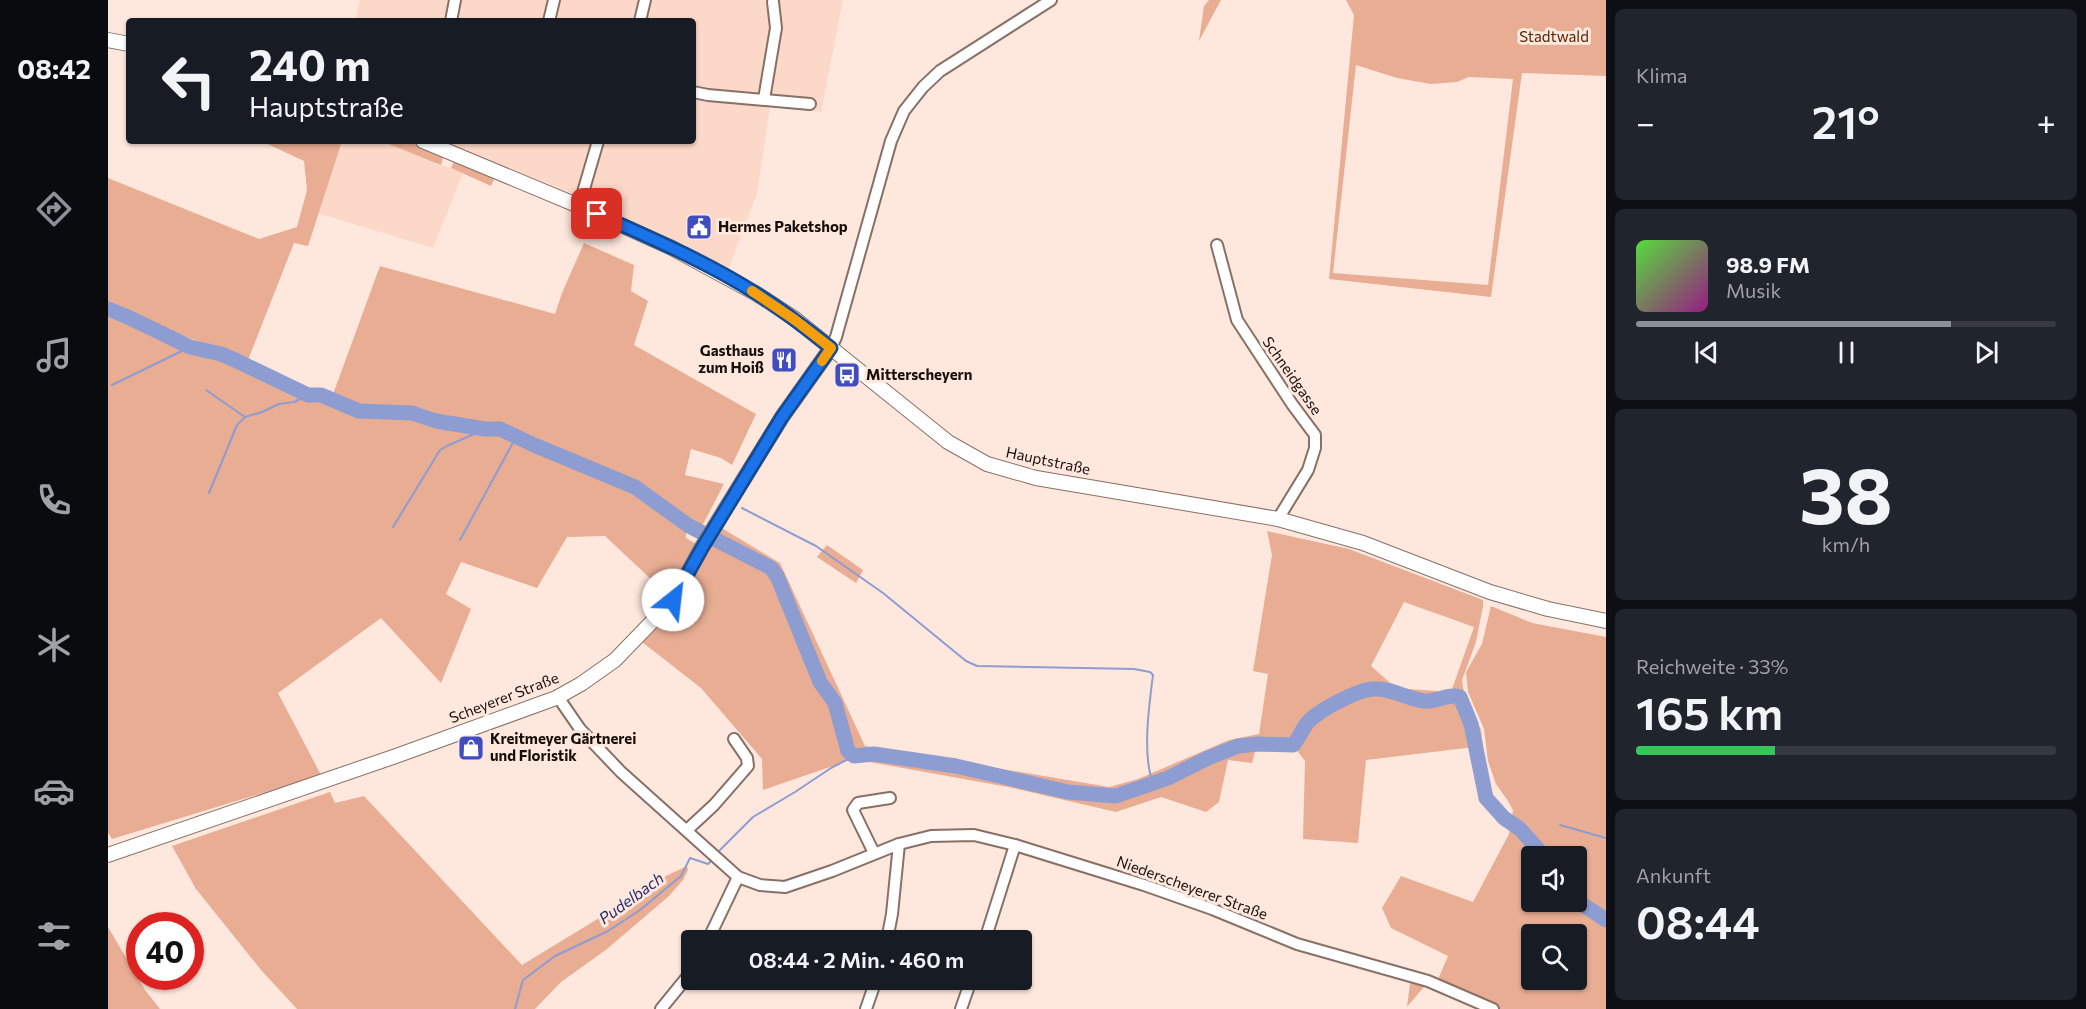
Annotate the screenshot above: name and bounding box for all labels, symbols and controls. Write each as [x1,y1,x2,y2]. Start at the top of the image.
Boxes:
park label: Stadtwald [1519,27,1589,45]
text: 240 m [249,38,371,90]
icon: left [150,42,228,120]
text: 08:42 [17,52,91,85]
text: Klima [1636,63,1688,87]
text: Hauptstraße [249,90,404,123]
text: 21° [1812,93,1880,148]
text: − [1636,101,1655,142]
text: + [2037,101,2056,142]
icon: directions [33,188,75,230]
pin [571,188,622,239]
icon: arrive [580,197,613,230]
public building icon: Hermes Paketshop [684,212,714,242]
place label: Hermes Paketshop [718,217,848,235]
text: 98.9 FM [1726,251,1810,278]
text: Musik [1726,278,1781,302]
street label: Schneidgasse [1259,333,1326,418]
icon: music [33,334,75,376]
icon: previous [1690,336,1723,369]
icon: pause [1830,336,1863,369]
icon: next [1970,336,2003,369]
place label: Gasthaus zum Hoiß [698,341,764,376]
restaurant icon: Gasthaus zum Hoiß [769,345,799,375]
bus stop icon: Mitterscheyern [832,360,862,390]
place label: Mitterscheyern [866,365,972,383]
street label: Hauptstraße [1004,442,1092,478]
text: 38 [1799,445,1893,540]
icon: phone [33,479,75,521]
text: km/h [1822,532,1870,556]
position arrow [641,568,705,632]
icon: climate [33,624,75,666]
text: Reichweite · 33% [1636,654,1788,678]
street label: Scheyerer Straße [446,668,561,726]
text: 165 km [1636,684,1783,739]
place label: Kreitmeyer Gärtnerei und Floristik [490,729,636,764]
shop icon: Kreitmeyer Gärtnerei und Floristik [456,733,486,763]
icon: car [33,770,75,812]
map controls [1521,846,1587,990]
button: sound [1521,846,1587,912]
street label: Niederscheyerer Straße [1114,851,1270,923]
text: Ankunft [1636,863,1711,887]
water label: Pudelbach [595,868,667,928]
text: 08:44 [1636,893,1760,948]
speed limit sign: 40 [126,912,204,990]
icon: filters [33,915,75,957]
button: search [1521,924,1587,990]
text: 08:44 · 2 Min. · 460 m [749,946,964,973]

